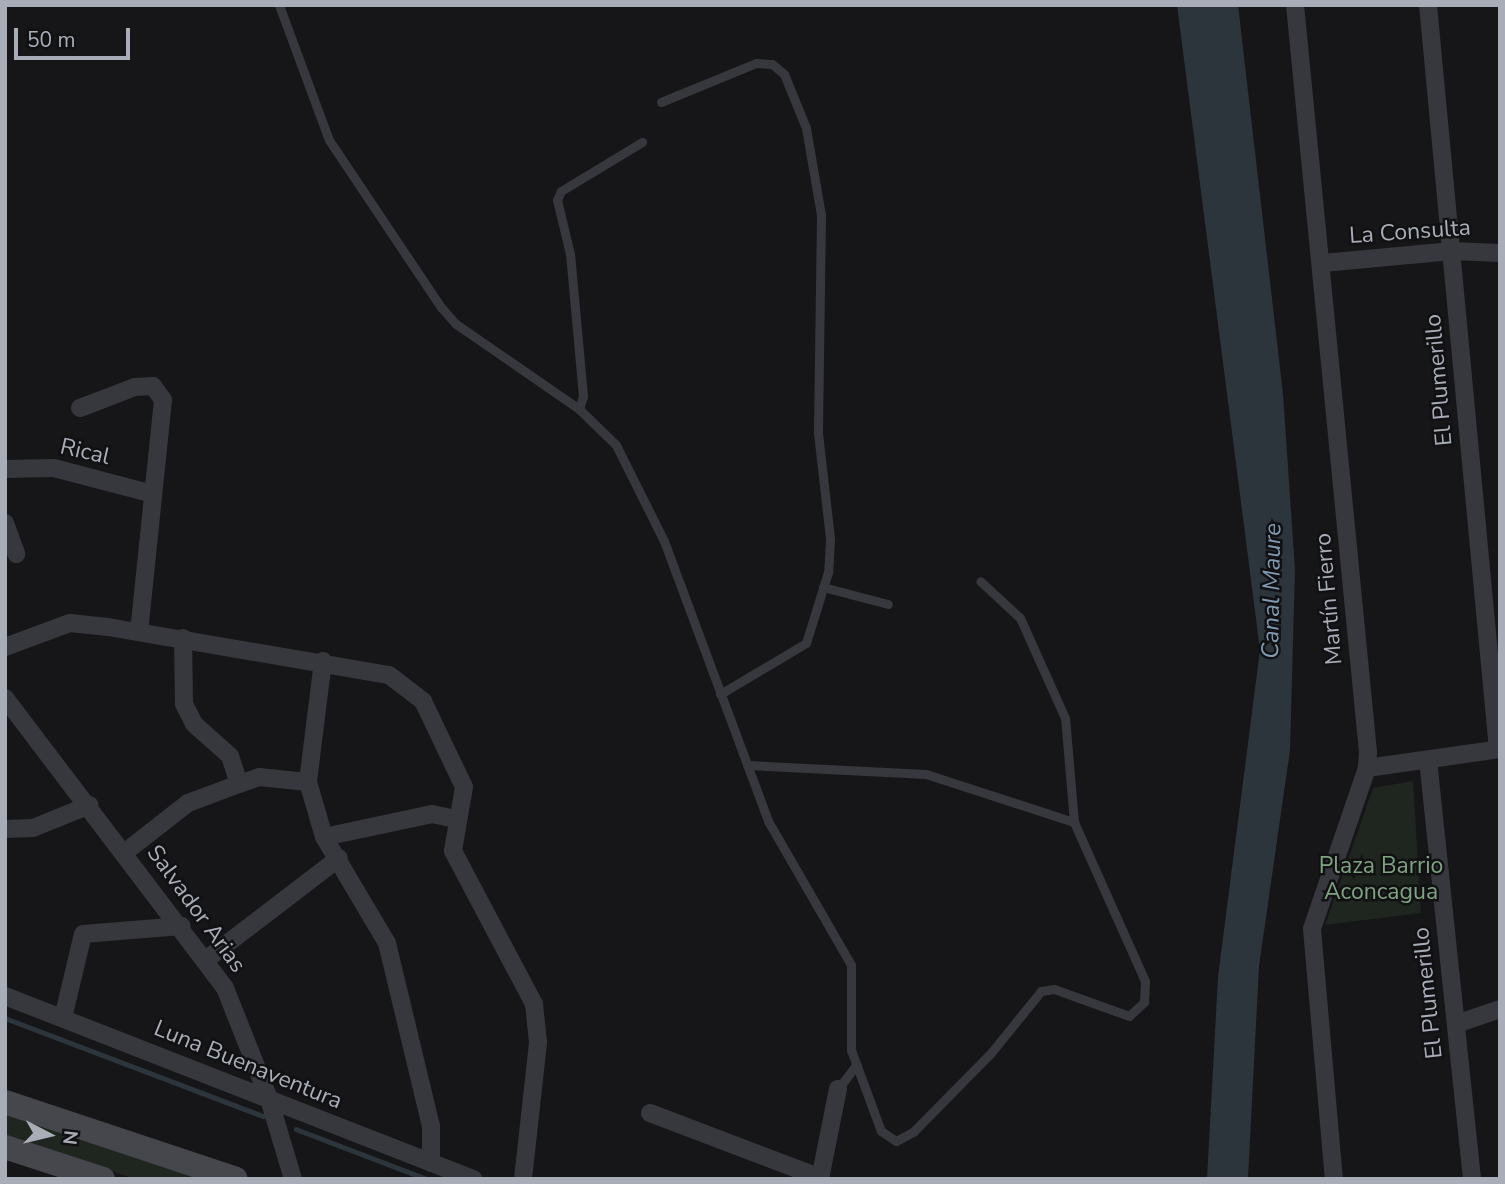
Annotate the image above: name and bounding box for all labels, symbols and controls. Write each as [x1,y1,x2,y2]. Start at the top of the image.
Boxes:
scale bar [18,14,133,58]
text: 50 m [27,26,76,54]
street label: La Consulta [1348,214,1472,250]
street label: El Plumerillo [1419,313,1459,447]
street label: Rical [57,433,113,471]
water label: Canal Maure [1256,523,1288,659]
street label: Martín Fierro [1309,532,1349,666]
street label: Salvador Arias [141,840,251,978]
park label: Plaza Barrio Aconcagua [1319,852,1443,906]
street label: El Plumerillo [1407,926,1449,1060]
street label: Luna Buenaventura [150,1015,346,1115]
north arrow [14,1100,84,1170]
text: N [56,1129,84,1146]

